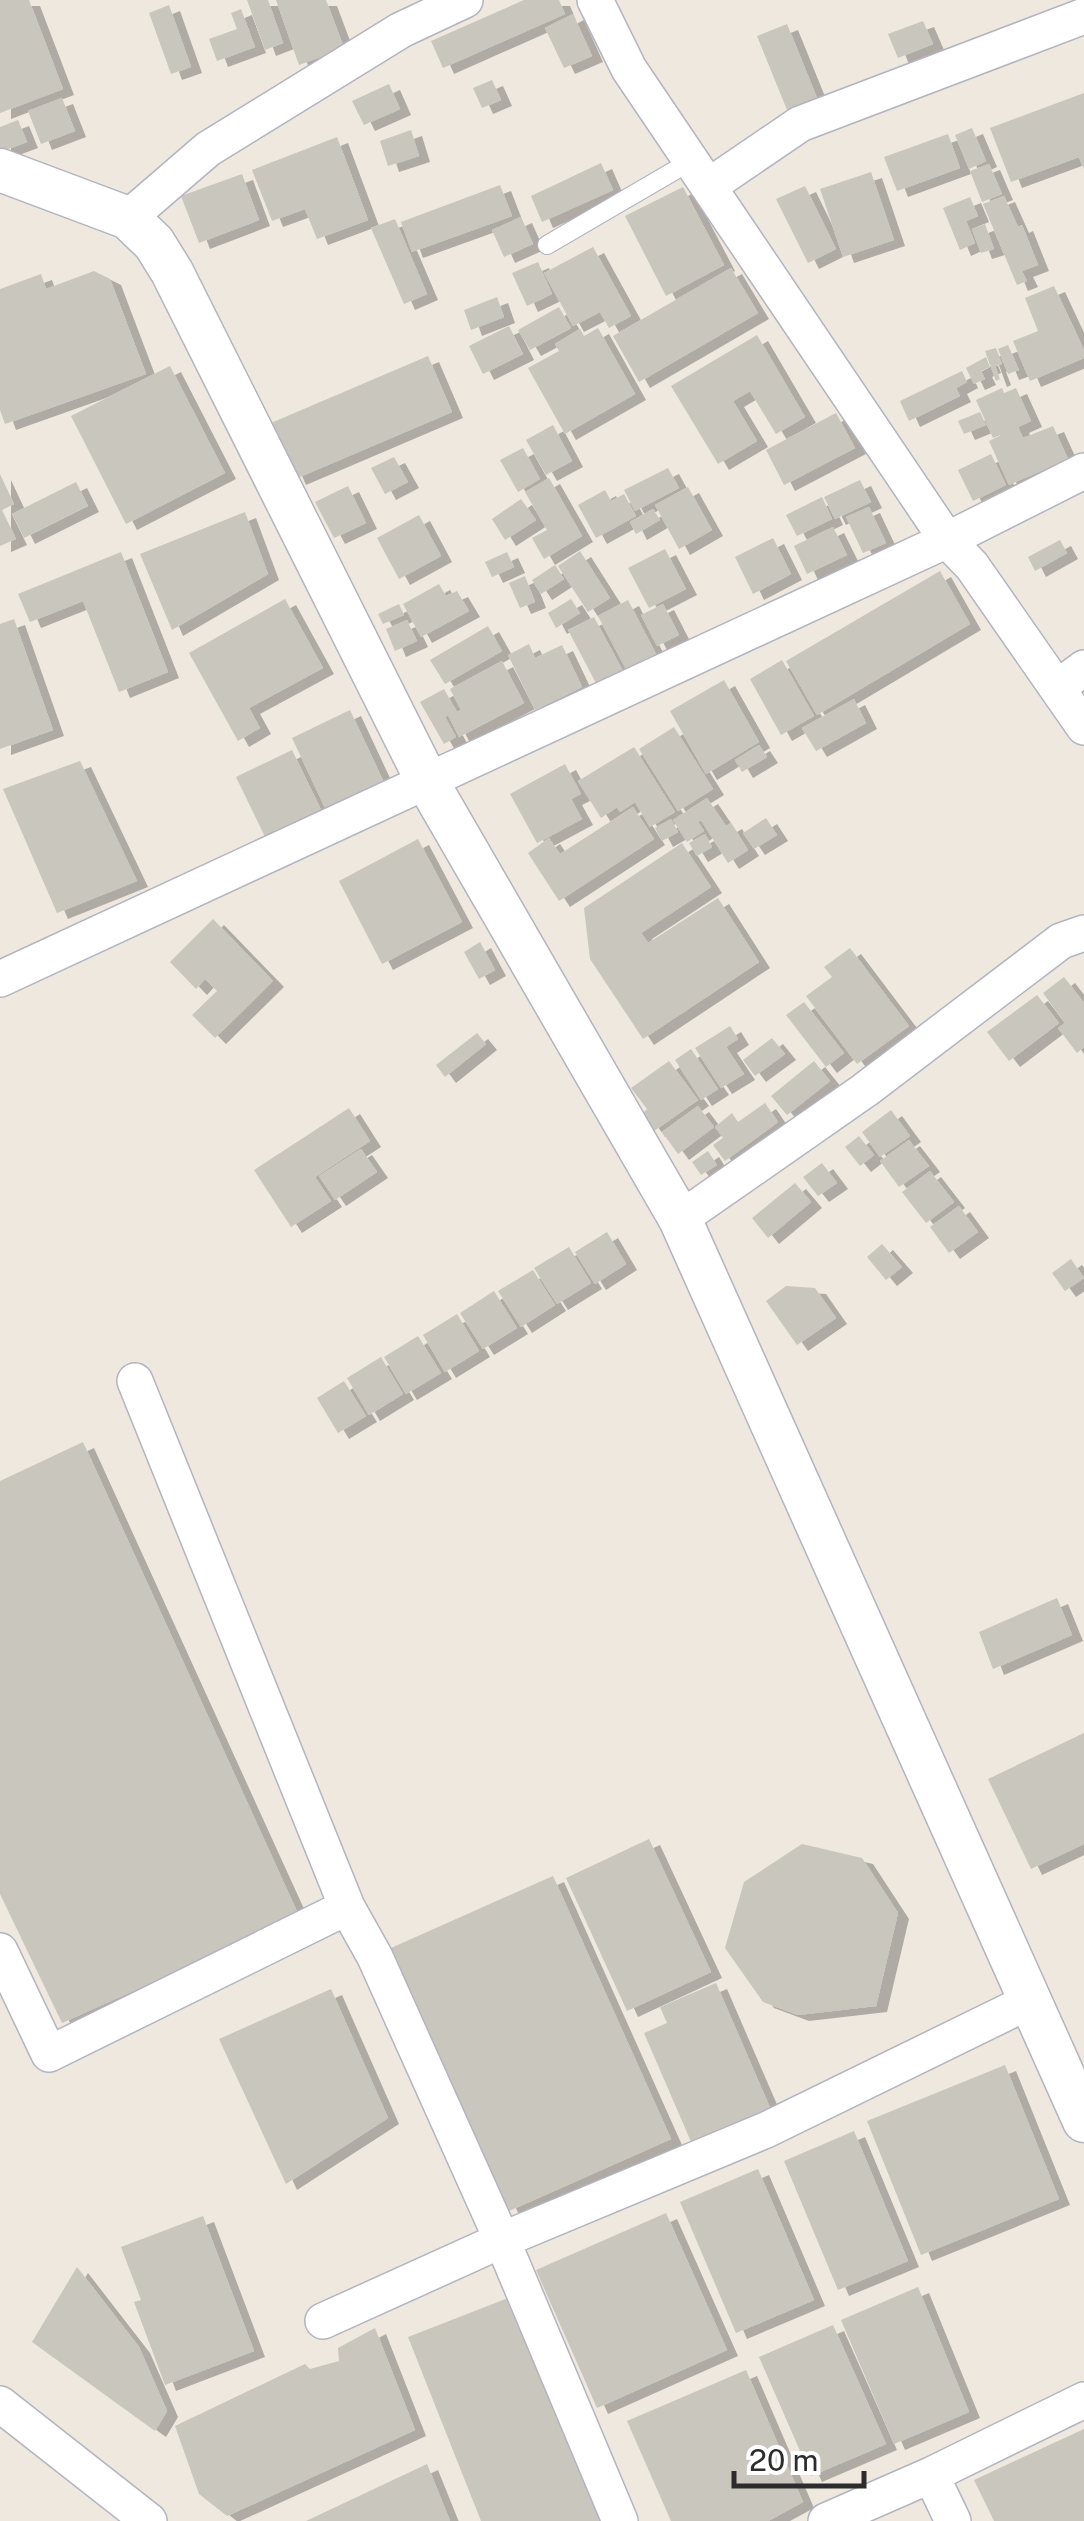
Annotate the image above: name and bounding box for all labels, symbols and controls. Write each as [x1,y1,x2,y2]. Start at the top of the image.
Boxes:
scale bar [734,2426,864,2488]
text: 20 m [749,2442,818,2478]

